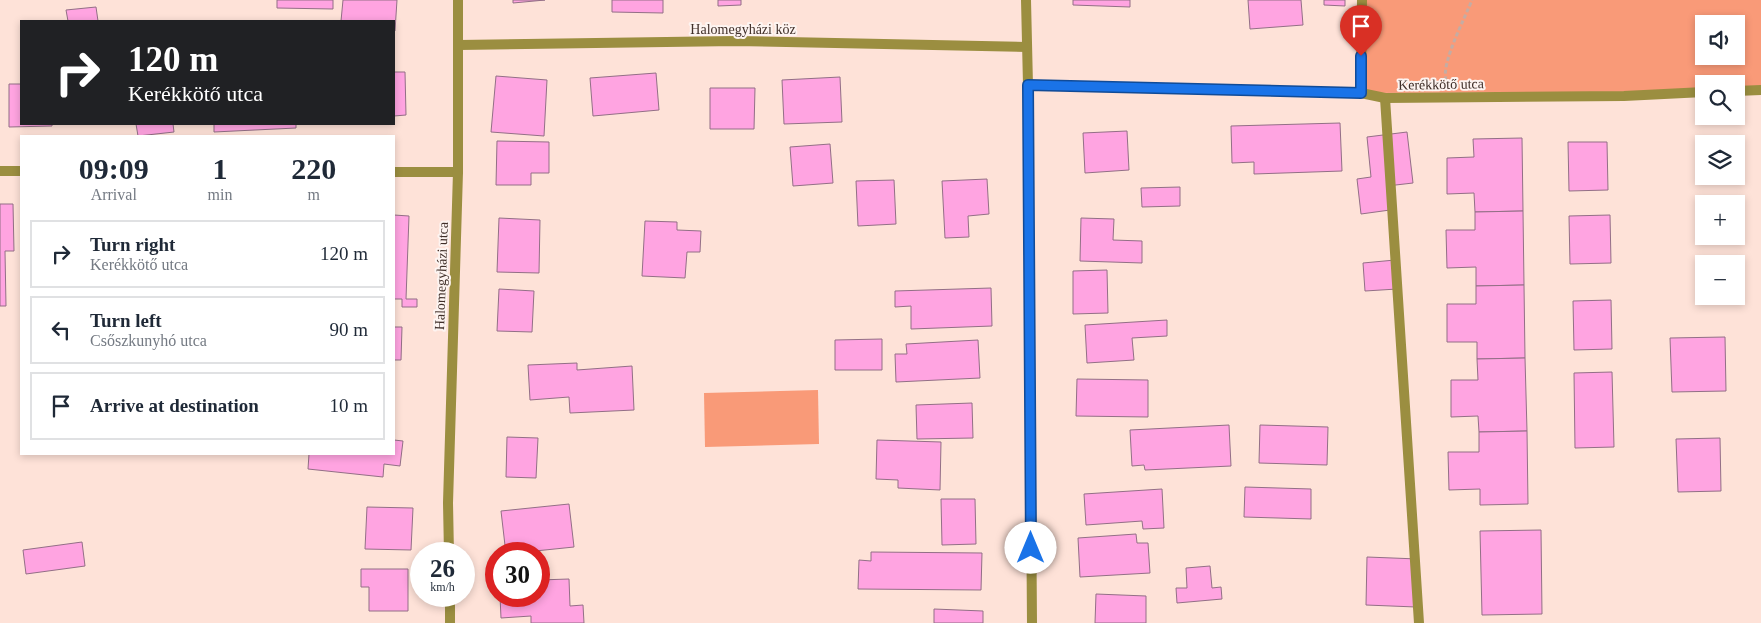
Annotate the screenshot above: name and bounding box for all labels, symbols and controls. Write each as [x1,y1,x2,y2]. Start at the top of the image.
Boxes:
pin [1340,5,1382,56]
icon: arrive [1347,12,1375,40]
map controls [1695,15,1745,305]
button: sound [1695,15,1745,65]
street label: Halomegyházi köz [690,22,796,37]
icon: right [45,40,110,105]
text: 120 m [128,40,218,79]
button: search [1695,75,1745,125]
street label: Kerékkötő utca [1398,76,1485,93]
text: Kerékkötő utca [128,81,263,106]
button: layers [1695,135,1745,185]
text: 09:09 [79,152,149,185]
text: 1 [212,152,227,185]
text: 220 [291,152,336,185]
text: Arrival [91,186,137,203]
text: min [208,186,232,203]
text: m [307,186,320,203]
button: + [1695,195,1745,245]
street label: Halomegyházi utca [432,221,451,330]
text: Turn right [90,234,175,255]
icon: right [47,240,75,268]
text: 120 m [320,243,368,264]
button: − [1695,255,1745,305]
text: Kerékkötő utca [90,256,188,273]
text: Turn left [90,310,162,331]
icon: left [47,316,75,344]
text: 90 m [329,319,368,340]
text: Csőszkunyhó utca [90,332,207,349]
icon: arrive [47,392,75,420]
text: Arrive at destination [90,395,259,416]
text: 10 m [329,395,368,416]
position arrow [1004,521,1056,573]
speed limit sign: 30 [485,542,550,607]
text: 26 [430,555,455,582]
text: km/h [430,580,455,594]

